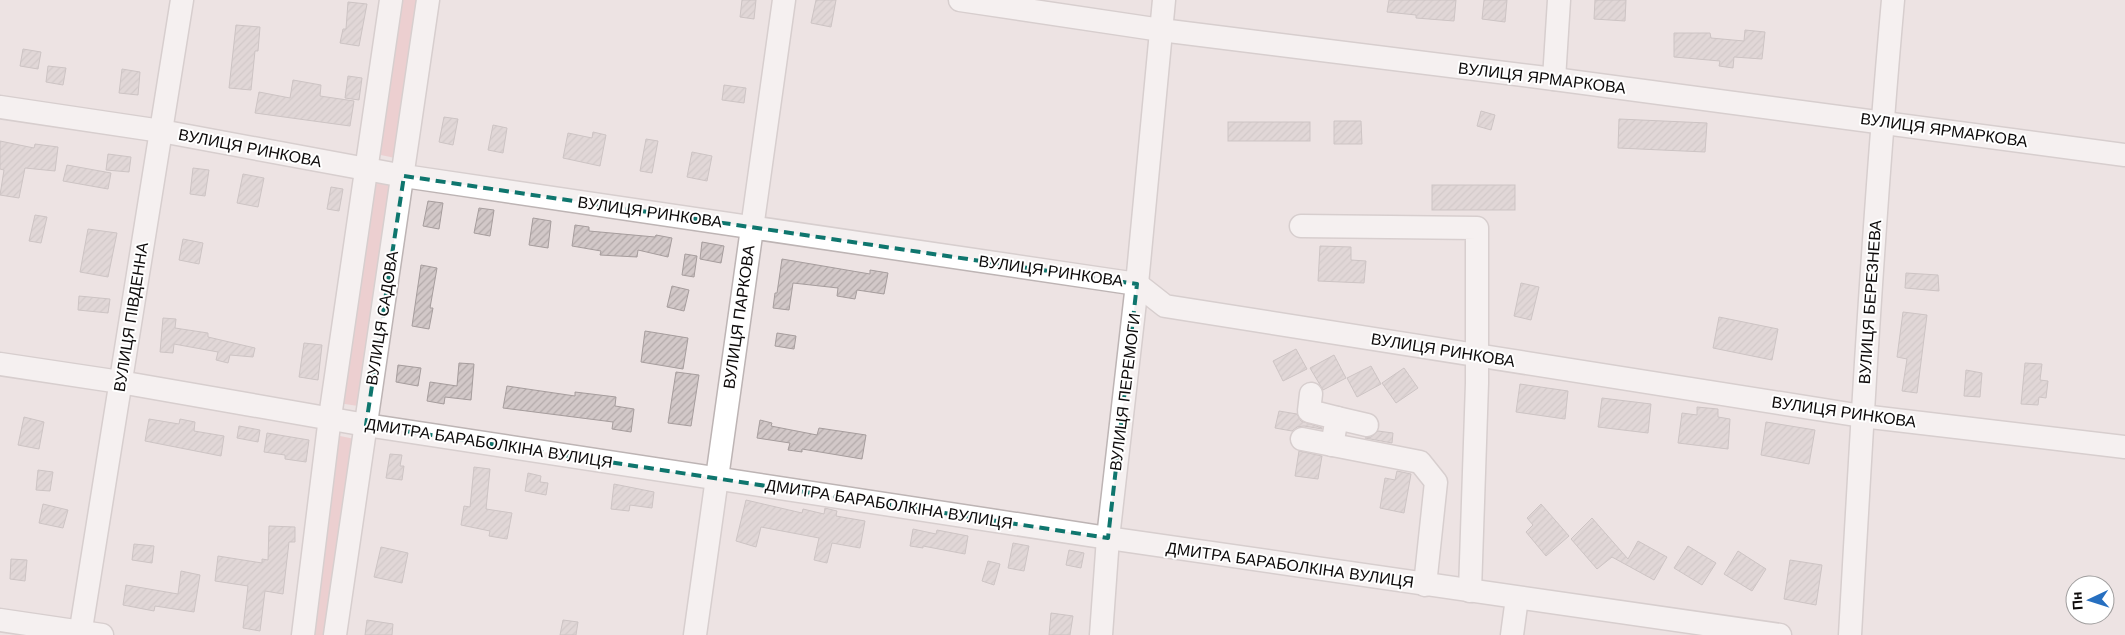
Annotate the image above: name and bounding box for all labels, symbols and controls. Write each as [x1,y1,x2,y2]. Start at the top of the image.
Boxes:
street label: ВУЛИЦЯ ЯРМАРКОВА [1457,59,1627,97]
street label: ВУЛИЦЯ ЯРМАРКОВА [1859,110,2029,150]
street label: ВУЛИЦЯ РИНКОВА [177,126,323,170]
street label: ВУЛИЦЯ РИНКОВА [577,193,724,231]
street label: ВУЛИЦЯ БЕРЕЗНЕВА [1856,219,1884,385]
street label: ВУЛИЦЯ ПІВДЕННА [111,241,151,393]
street label: ВУЛИЦЯ ПАРКОВА [721,244,758,390]
street label: ВУЛИЦЯ САДОВА [363,249,401,387]
street label: ВУЛИЦЯ РИНКОВА [978,252,1125,290]
street label: ВУЛИЦЯ ПЕРЕМОГИ [1107,312,1143,472]
street label: ВУЛИЦЯ РИНКОВА [1370,330,1517,370]
street label: ВУЛИЦЯ РИНКОВА [1771,393,1918,431]
street label: ДМИТРА БАРАБОЛКІНА ВУЛИЦЯ [364,415,614,471]
street label: ДМИТРА БАРАБОЛКІНА ВУЛИЦЯ [764,476,1014,532]
street label: ДМИТРА БАРАБОЛКІНА ВУЛИЦЯ [1165,539,1415,591]
north arrow [2065,575,2115,625]
text: Пн [2068,591,2086,611]

